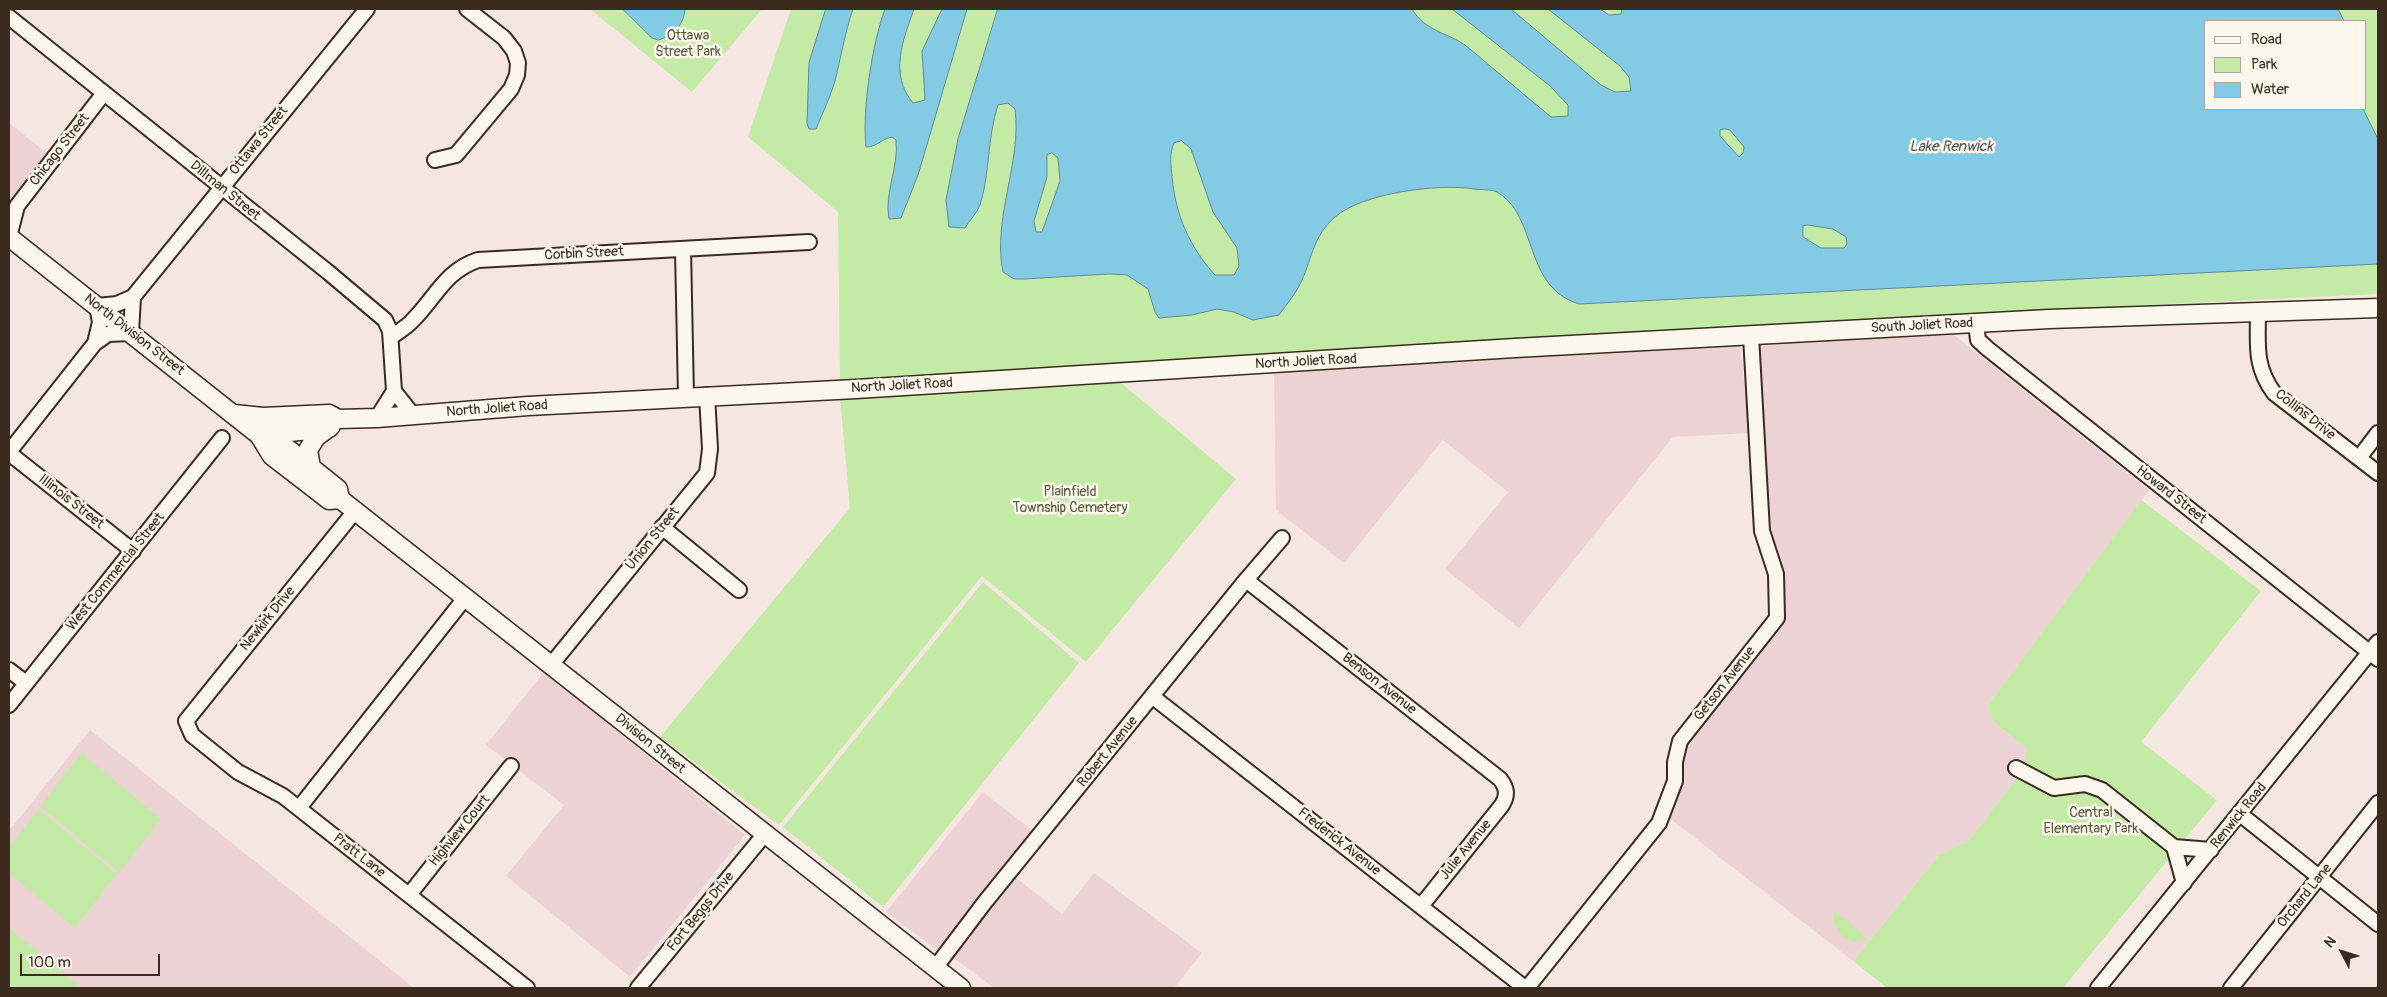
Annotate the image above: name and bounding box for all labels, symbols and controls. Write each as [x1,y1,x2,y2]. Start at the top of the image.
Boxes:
legend [2204,20,2367,110]
park label: Ottawa Street Park [655,28,721,60]
text: Road [2251,30,2282,49]
text: Park [2251,55,2277,74]
text: Water [2251,80,2289,99]
street label: Ottawa Street [226,103,292,179]
street label: Chicago Street [27,111,93,189]
water label: Lake Renwick [1909,138,1993,156]
street label: Dillman Street [187,158,263,224]
street label: Corbin Street [544,244,624,264]
street label: North Division Street [80,291,188,379]
street label: South Joliet Road [1870,315,1974,337]
street label: North Joliet Road [1255,351,1357,373]
street label: North Joliet Road [851,375,953,397]
street label: Collins Drive [2271,386,2339,444]
street label: North Joliet Road [446,397,548,421]
street label: Howard Street [2132,462,2210,528]
street label: Illinois Street [35,471,107,533]
park label: Plainfield Township Cemetery [1013,484,1127,516]
street label: Union Street [623,504,683,574]
street label: West Commercial Street [63,510,169,634]
street label: Newkirk Drive [237,583,299,655]
street label: Getson Avenue [1691,644,1759,724]
street label: Benson Avenue [1338,650,1420,718]
street label: Division Street [611,711,689,777]
street label: Robert Avenue [1074,713,1142,791]
street label: Renwick Road [2207,780,2271,852]
street label: Highview Court [426,792,494,870]
street label: Frederick Avenue [1294,804,1384,880]
park label: Central Elementary Park [2044,805,2138,838]
street label: Julie Avenue [1437,817,1495,883]
street label: Pratt Lane [330,830,388,882]
street label: Orchard Lane [2274,861,2336,931]
street label: Fort Beggs Drive [664,869,738,955]
north arrow [2317,927,2367,977]
text: N [2321,933,2340,951]
scale bar [22,944,162,976]
text: 100 m [28,953,71,972]

